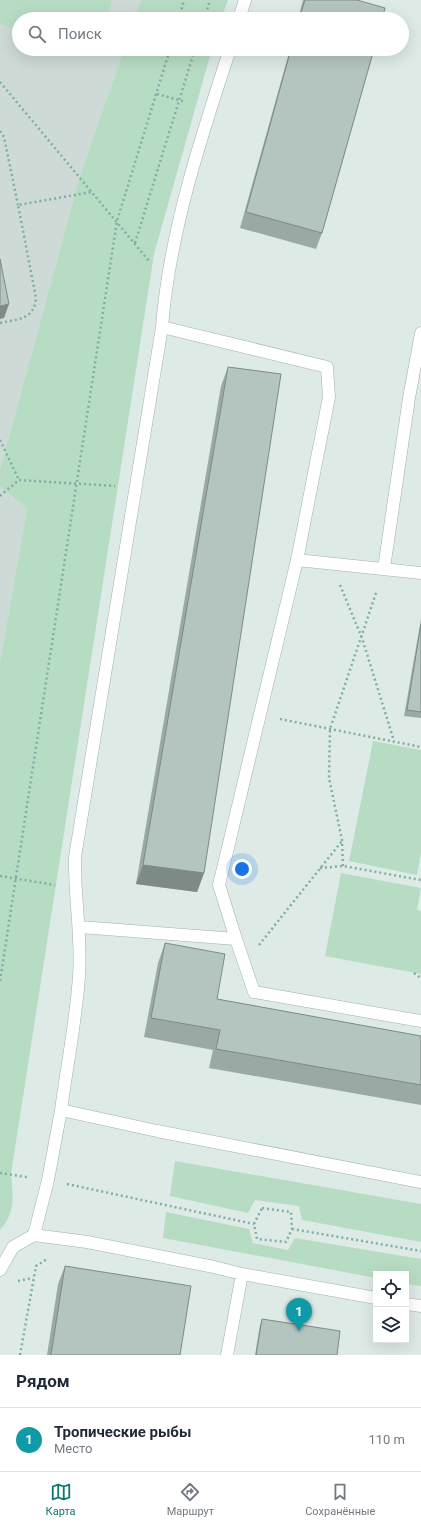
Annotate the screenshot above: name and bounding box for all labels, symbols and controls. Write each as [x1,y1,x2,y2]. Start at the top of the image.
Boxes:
search box [12,12,409,56]
icon: search [26,23,48,45]
text: Поиск [58,25,102,43]
your location [232,859,252,879]
map controls [373,1271,409,1343]
button: locate [373,1271,409,1307]
pin: 1 [286,1298,312,1331]
button: layers [373,1307,409,1343]
text: Рядом [16,1371,70,1391]
text: Тропические рыбы [54,1423,191,1441]
text: 1 [25,1432,33,1447]
text: 110 m [368,1432,405,1447]
text: Место [54,1441,92,1456]
tab: Карта [46,1481,76,1518]
tab: Маршрут [167,1481,214,1518]
tab: Сохранённые [305,1481,375,1518]

